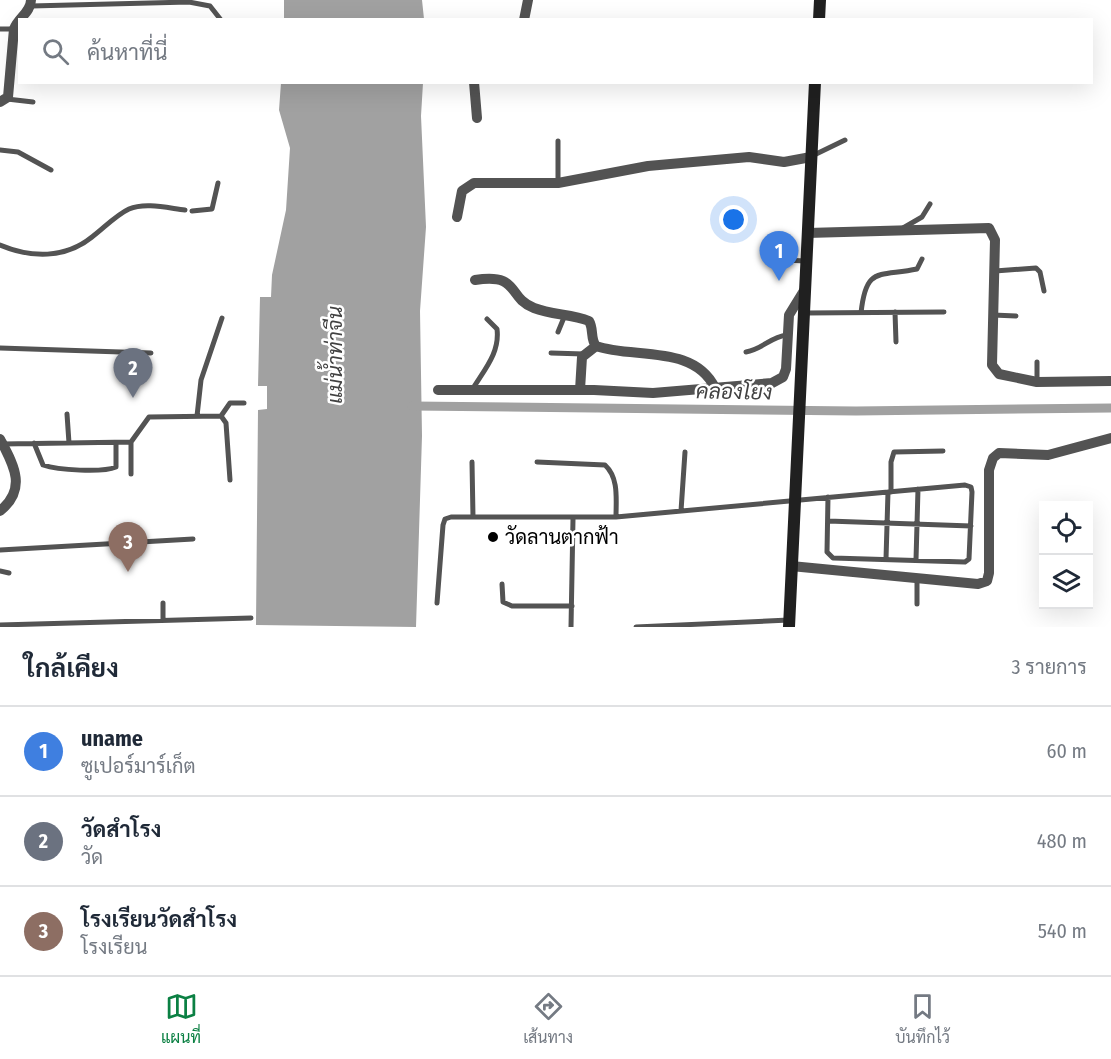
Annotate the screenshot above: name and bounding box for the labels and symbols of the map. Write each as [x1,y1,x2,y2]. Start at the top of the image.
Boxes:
your location [719,205,748,234]
pin: 1 [760,232,798,281]
water label: แม่น้ำท่าจีน [317,306,348,404]
pin: 2 [114,348,152,398]
water label: คลองโยง [696,378,772,406]
pin: 3 [108,522,148,572]
place label: วัดลานตากฟ้า [505,525,619,549]
marker: วัดลานตากฟ้า [486,530,500,544]

